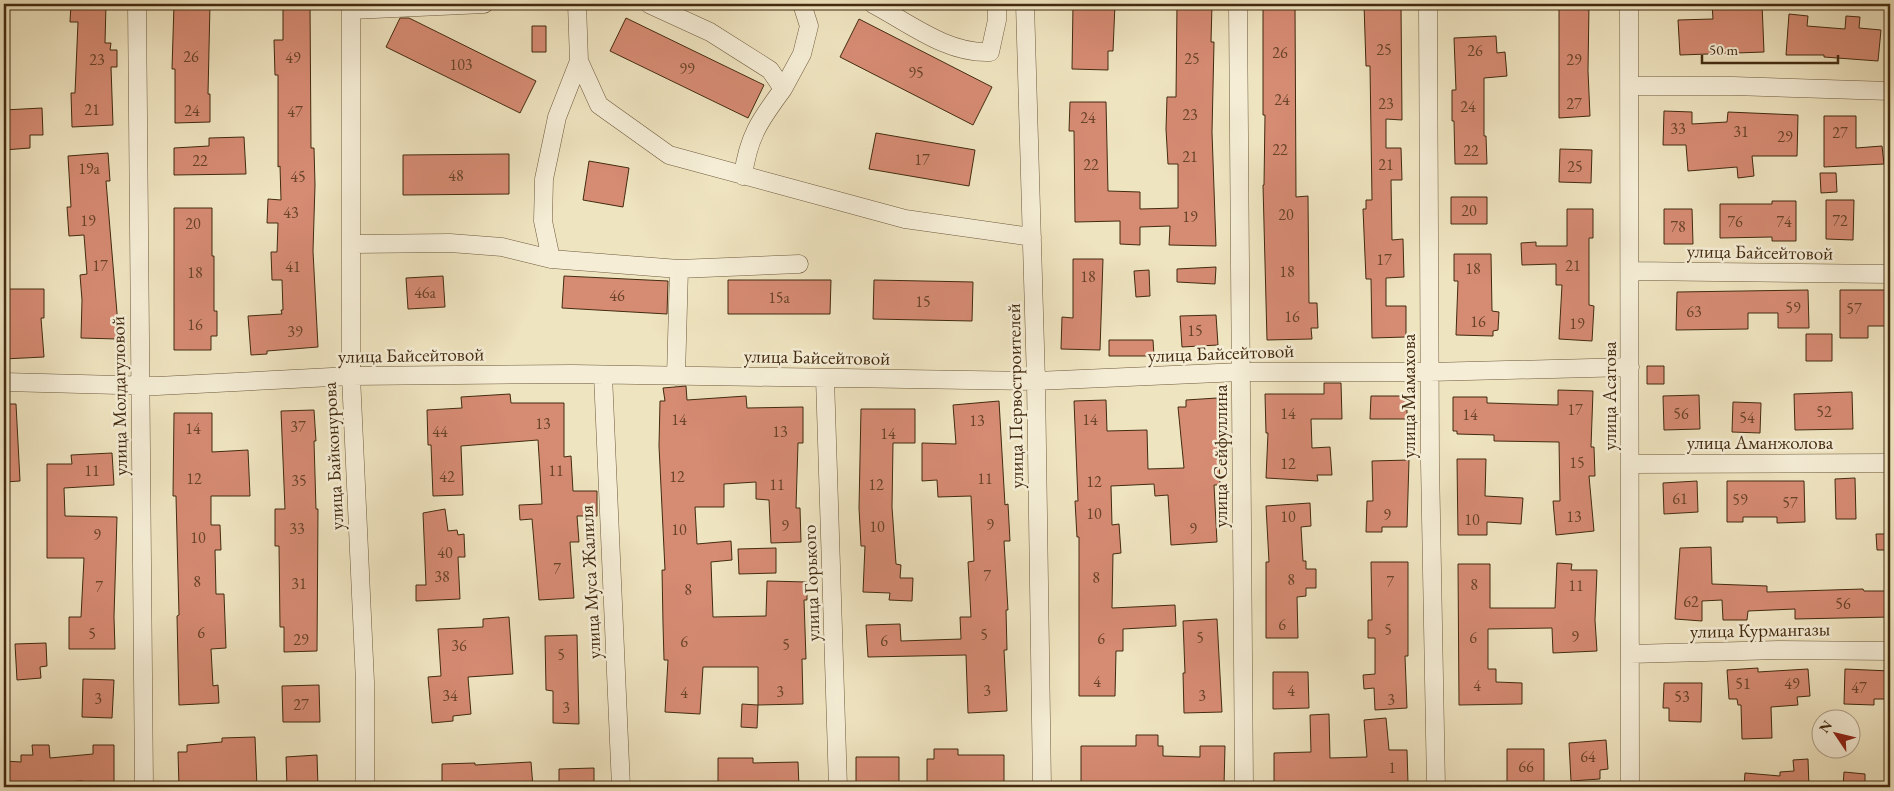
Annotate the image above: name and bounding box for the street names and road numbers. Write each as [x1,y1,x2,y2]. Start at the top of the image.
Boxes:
street label: улица Байсейтовой [1687,238,1833,266]
street label: улица Первостроителей [1001,303,1029,489]
street label: улица Молдагуловой [105,316,133,476]
street label: улица Мамахова [1396,333,1421,458]
street label: улица Байсейтовой [1147,338,1295,368]
street label: улица Байсейтовой [338,341,484,369]
street label: улица Асатова [1597,341,1622,451]
street label: улица Байсейтовой [744,343,890,371]
street label: улица Байконурова [317,381,349,531]
street label: улица Сейфуллина [1208,384,1233,528]
street label: улица Аманжолова [1687,430,1834,455]
street label: улица Муса Жалиля [573,504,607,660]
street label: улица Горького [796,524,826,642]
street label: улица Курмангазы [1690,616,1831,644]

